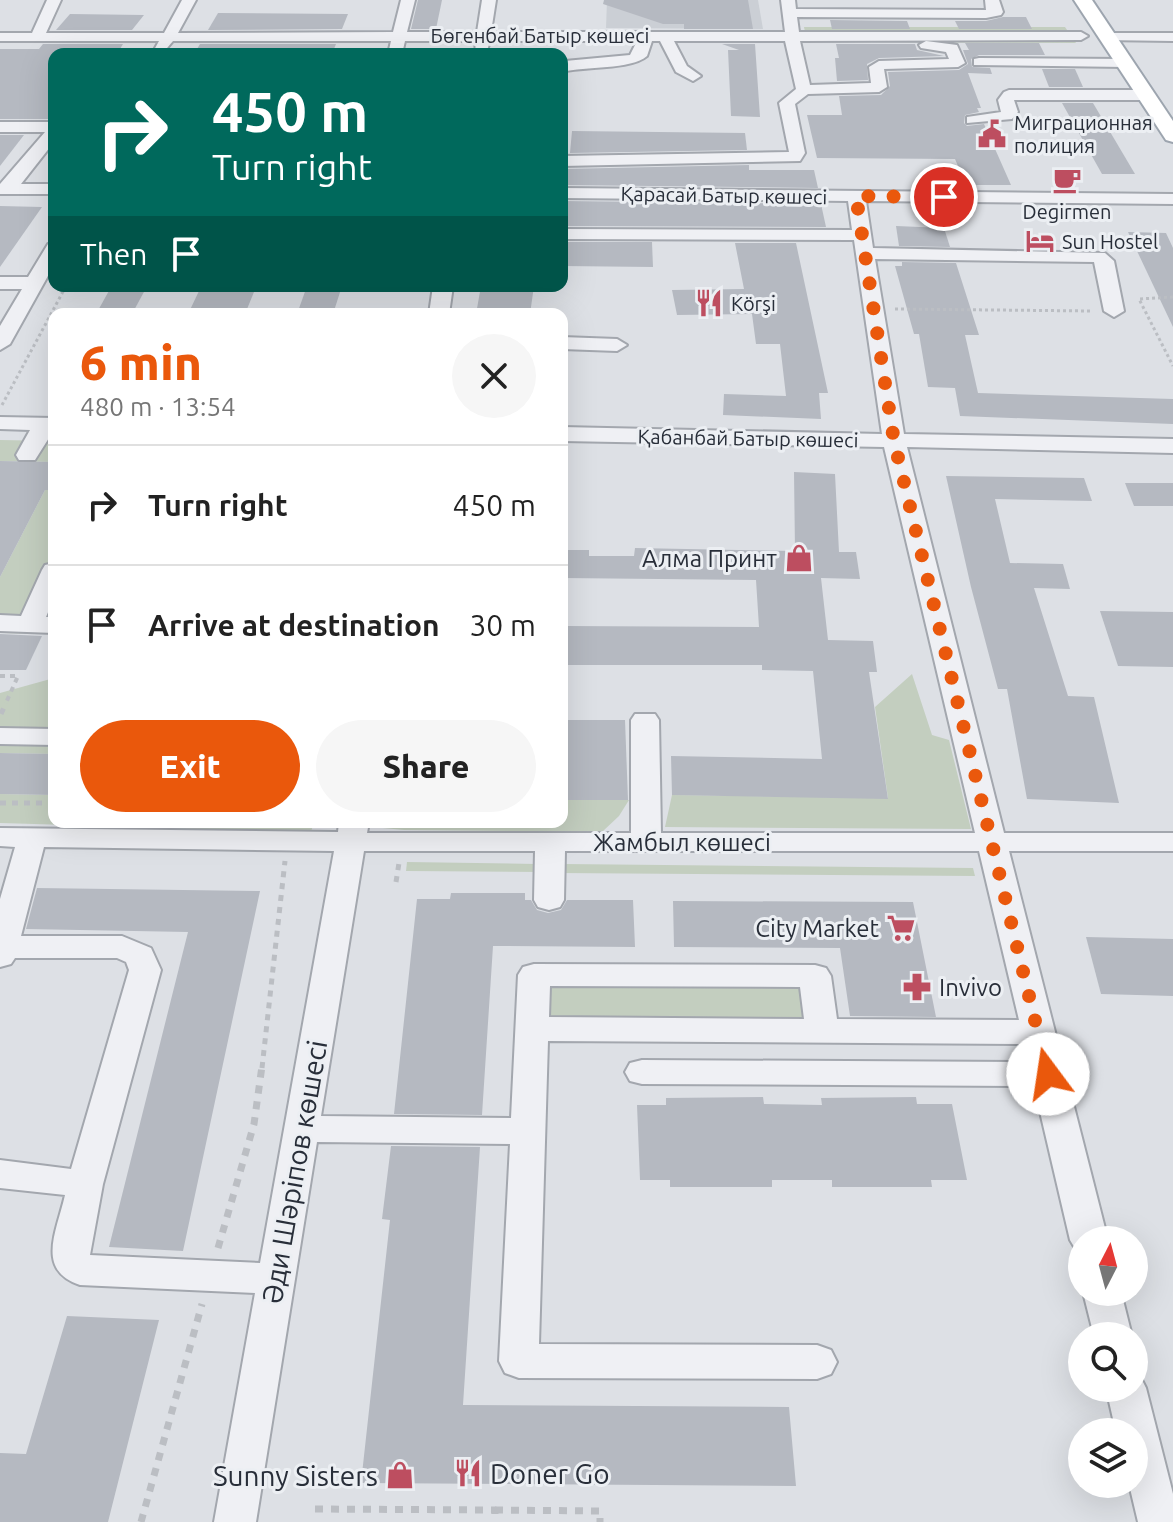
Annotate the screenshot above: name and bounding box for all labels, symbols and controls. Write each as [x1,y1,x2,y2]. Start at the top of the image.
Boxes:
street label: Бөгенбай Батыр көшесі [431,24,649,47]
icon: right [80,80,184,184]
text: 450 m [212,80,368,143]
place label: Миграционная полиция [1014,111,1153,157]
public building icon: Миграционная полиция [977,119,1007,149]
text: Turn right [212,146,372,187]
pin [910,163,978,231]
cafe icon: Degirmen [1052,165,1082,195]
icon: arrive [922,175,966,219]
street label: Қарасай Батыр көшесі [620,182,828,208]
place label: Degirmen [1023,200,1111,223]
hotel icon: Sun Hostel [1025,226,1055,256]
place label: Sun Hostel [1062,230,1158,253]
icon: arrive [164,232,208,276]
text: Then [80,237,148,271]
restaurant icon: Körşi [694,288,724,318]
place label: Körşi [731,292,776,315]
button: close [452,334,536,418]
text: 6 min [80,335,202,389]
text: 480 m · 13:54 [80,392,236,421]
street label: Қабанбай Батыр көшесі [637,425,859,451]
icon: right [80,483,124,527]
text: Turn right [148,488,288,522]
text: 450 m [452,488,536,522]
shop icon: Алма Принт [784,543,814,573]
place label: Алма Принт [642,545,777,572]
icon: arrive [80,603,124,647]
text: Arrive at destination [148,608,440,642]
text: 30 m [469,608,536,642]
button: Exit [80,720,300,812]
button: Share [316,720,536,812]
street label: Жамбыл көшесі [593,829,771,856]
supermarket icon: City Market [886,913,916,943]
place label: City Market [755,915,880,942]
pharmacy icon: Invivo [902,972,932,1002]
place label: Invivo [939,974,1002,1001]
position arrow [1006,1032,1090,1116]
street label: Әди Шәріпов көшесі [256,1038,332,1306]
north arrow [1068,1226,1148,1306]
map controls [1068,1226,1148,1498]
button: search [1068,1322,1148,1402]
button: layers [1068,1418,1148,1498]
restaurant icon: Doner Go [453,1458,483,1488]
place label: Doner Go [490,1458,610,1489]
place label: Sunny Sisters [213,1460,378,1491]
shop icon: Sunny Sisters [385,1460,415,1490]

